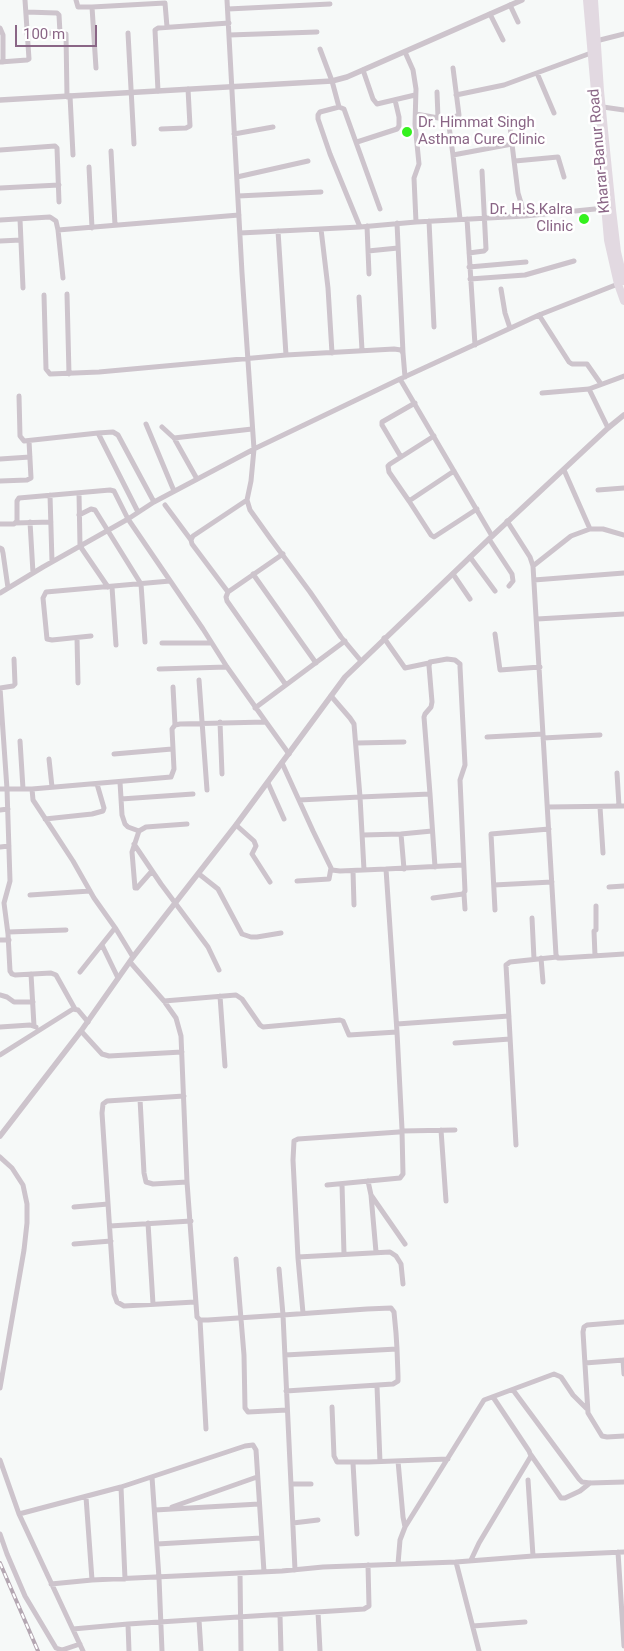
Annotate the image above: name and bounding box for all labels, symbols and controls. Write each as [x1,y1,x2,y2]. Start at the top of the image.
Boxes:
scale bar [18,15,100,47]
text: 100 m [23,25,65,43]
street label: Kharar-Banur Road [586,88,614,214]
place label: Dr. Himmat Singh Asthma Cure Clinic [418,114,545,149]
marker: Dr. Himmat Singh Asthma Cure Clinic [400,125,414,139]
place label: Dr. H.S.Kalra Clinic [490,201,573,236]
marker: Dr. H.S.Kalra Clinic [577,212,591,226]

